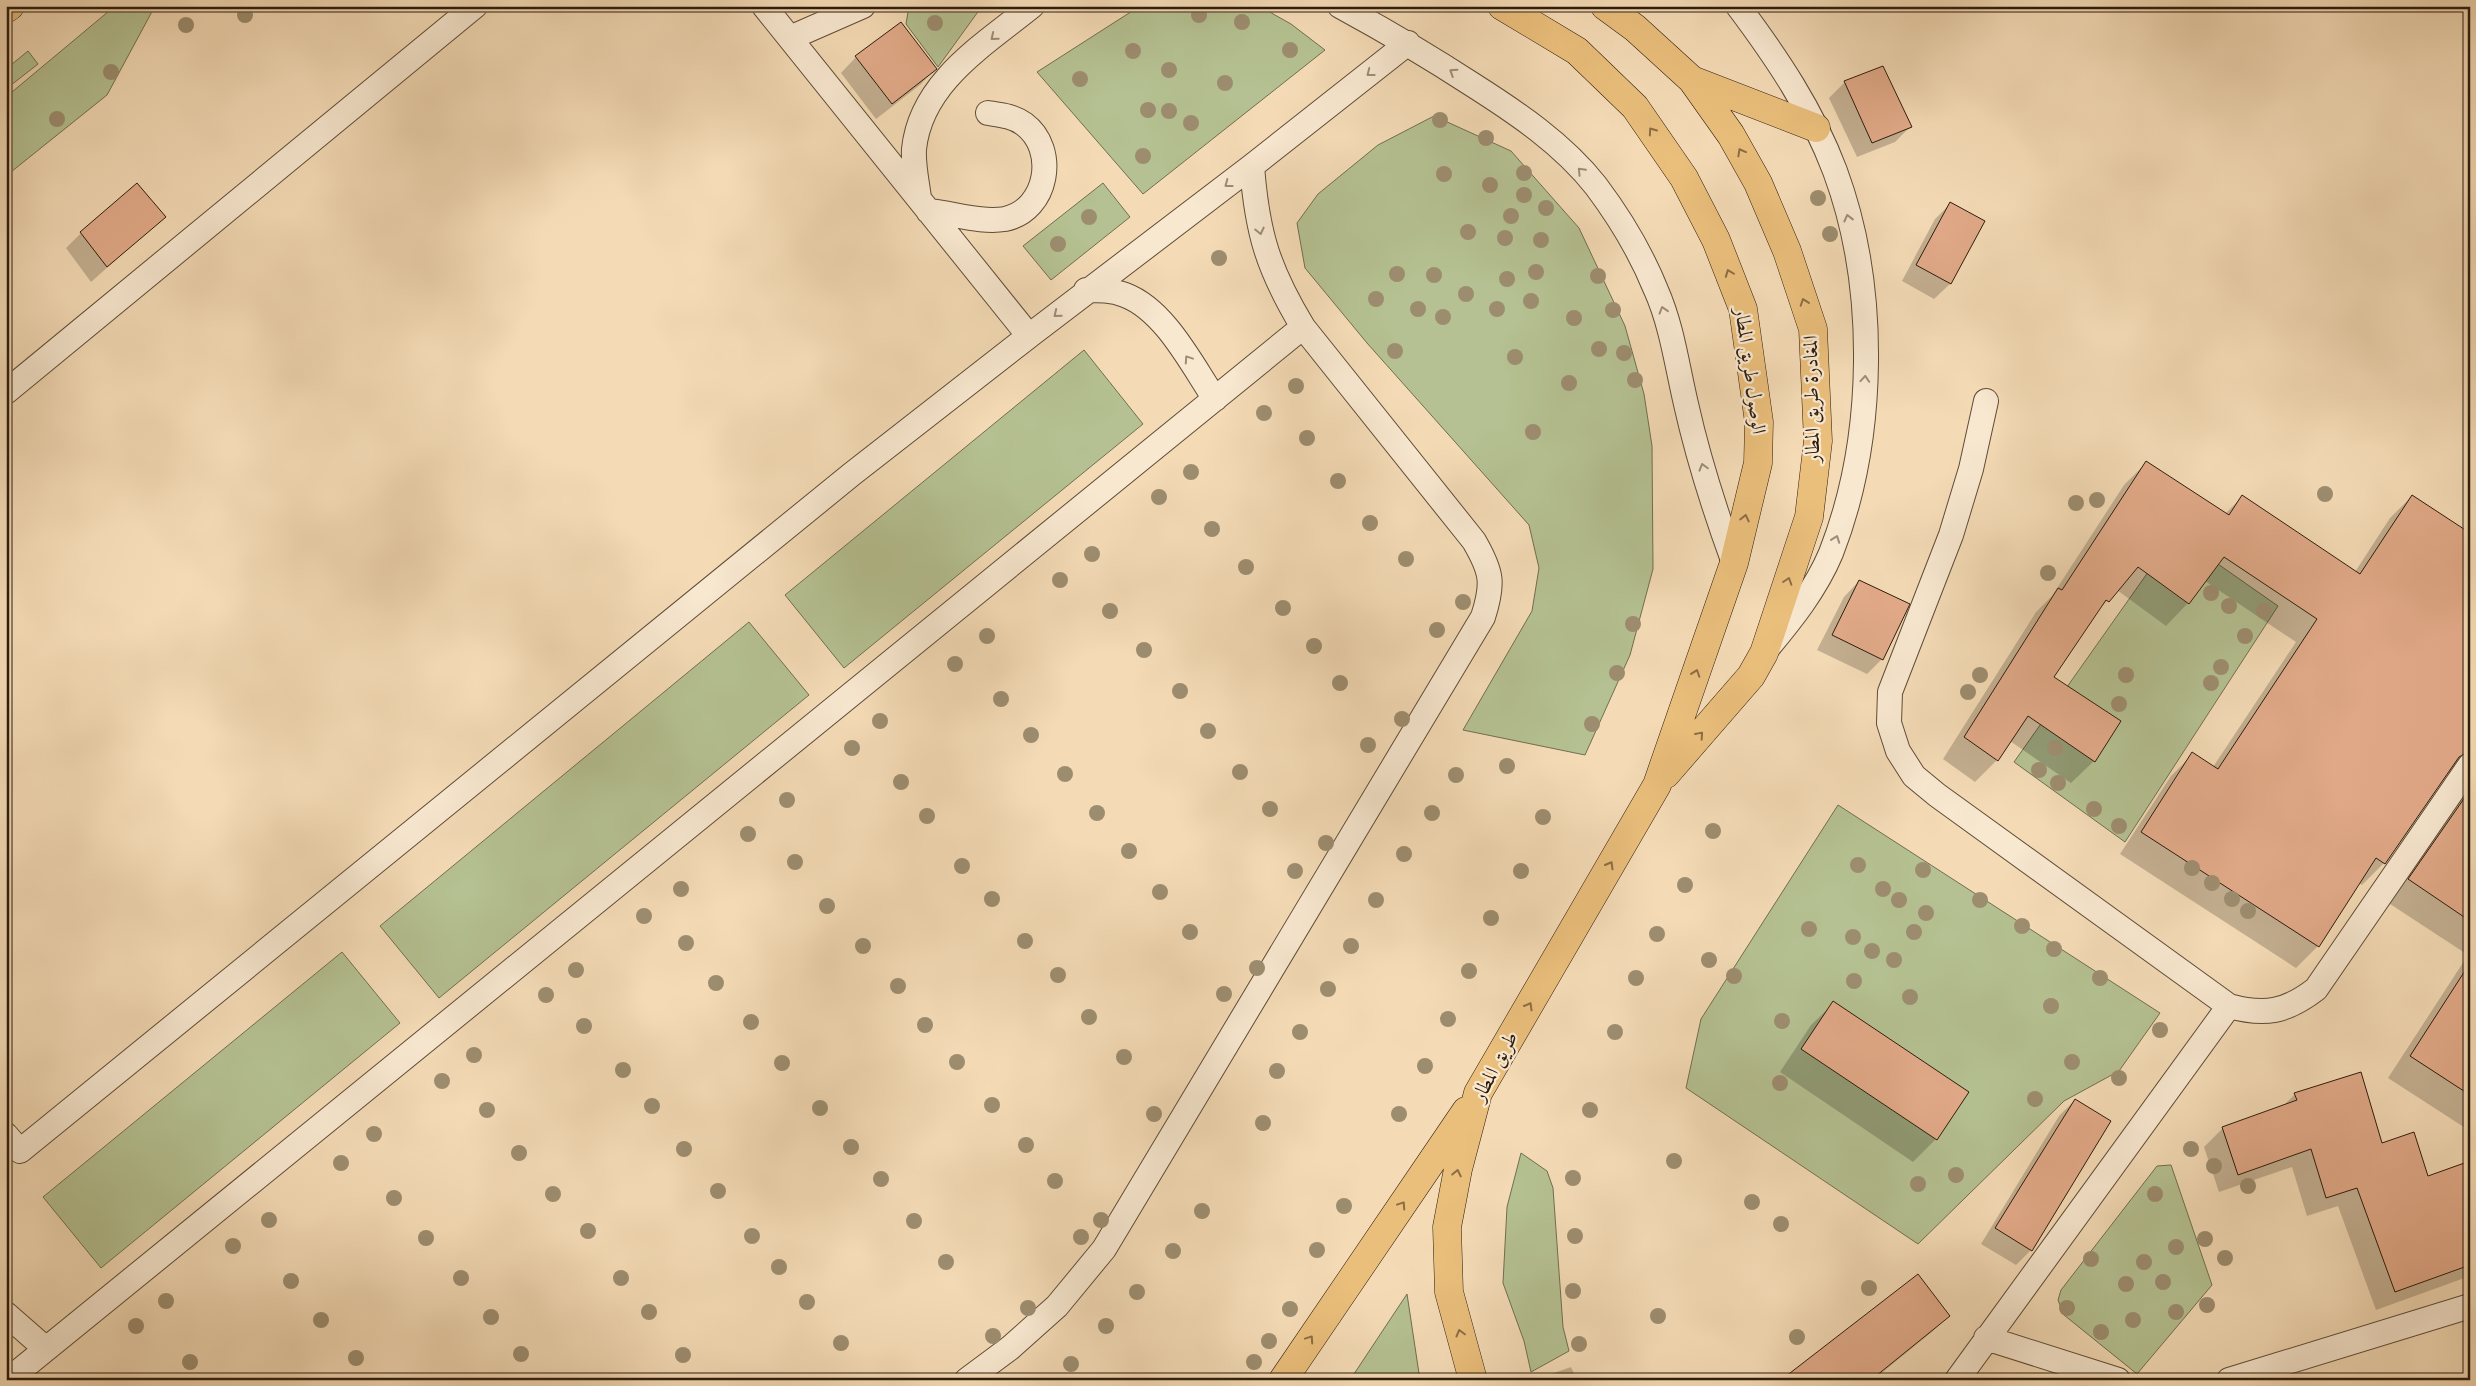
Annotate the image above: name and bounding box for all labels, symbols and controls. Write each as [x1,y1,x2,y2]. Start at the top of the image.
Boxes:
one-way arrow [991,31,1000,40]
one-way arrow [1366,67,1376,76]
one-way arrow [1449,68,1458,78]
one-way arrow [1649,127,1658,137]
one-way arrow [1737,149,1747,158]
one-way arrow [1578,167,1587,176]
one-way arrow [1225,178,1234,186]
one-way arrow [1844,215,1854,223]
one-way arrow [1254,227,1265,236]
one-way arrow [1725,270,1735,278]
one-way arrow [1800,298,1810,306]
street label: الوصول طريق المطار [1726,304,1772,436]
one-way arrow [1658,306,1668,314]
one-way arrow [1053,308,1062,317]
street label: المغادرة طريق المطار [1798,335,1828,465]
one-way arrow [1184,355,1194,364]
one-way arrow [1859,375,1870,383]
one-way arrow [1698,463,1708,471]
one-way arrow [1739,514,1750,523]
one-way arrow [1830,535,1840,543]
one-way arrow [1782,577,1792,586]
one-way arrow [1690,669,1700,678]
one-way arrow [1695,732,1704,741]
one-way arrow [1604,862,1614,871]
one-way arrow [1523,1002,1533,1011]
street label: طريق المطار [1465,1027,1526,1109]
one-way arrow [1451,1168,1462,1177]
one-way arrow [1395,1201,1405,1210]
one-way arrow [1455,1328,1466,1337]
one-way arrow [1304,1335,1313,1345]

